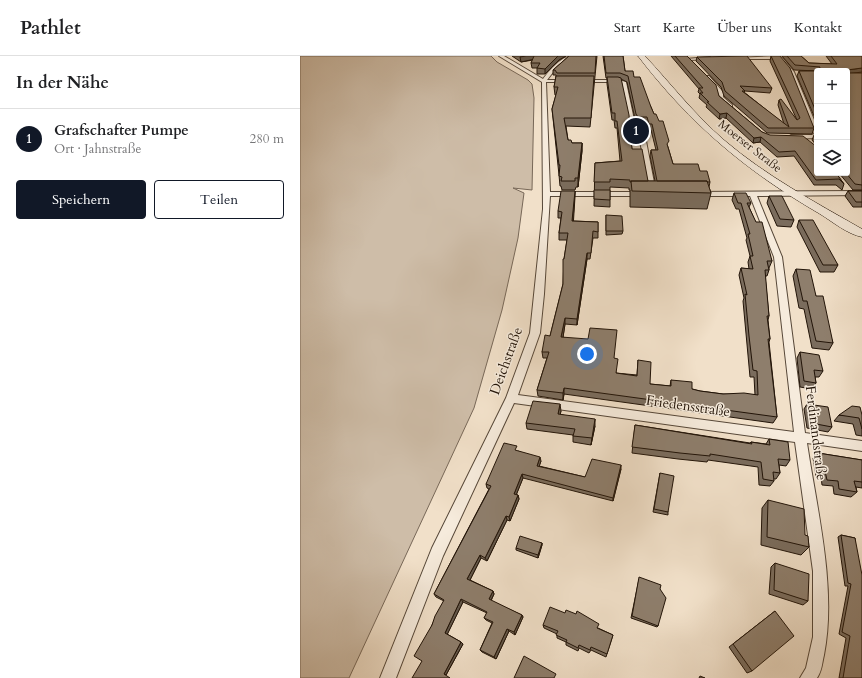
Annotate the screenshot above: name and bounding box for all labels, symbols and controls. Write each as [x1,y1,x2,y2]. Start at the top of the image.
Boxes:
text: Pathlet [20,15,81,41]
text: Start [614,18,641,37]
text: Karte [663,18,695,37]
text: Über uns [717,18,772,37]
text: Kontakt [794,18,842,37]
map controls [814,68,850,176]
button: + [814,68,850,104]
text: In der Nähe [16,71,109,94]
button: − [814,104,850,140]
pin: 1 [623,116,649,146]
street label: Moerser Straße [715,116,785,176]
text: Grafschafter Pumpe [54,120,189,140]
text: 1 [26,130,32,148]
text: 280 m [250,130,284,148]
text: Ort · Jahnstraße [54,140,141,158]
button: layers [814,140,850,176]
button: Speichern [16,180,146,219]
button: Teilen [154,180,284,219]
street label: Deichstraße [485,325,527,397]
your location [577,344,597,364]
street label: Ferdinandstraße [801,385,831,481]
street label: Friedensstraße [645,391,731,421]

